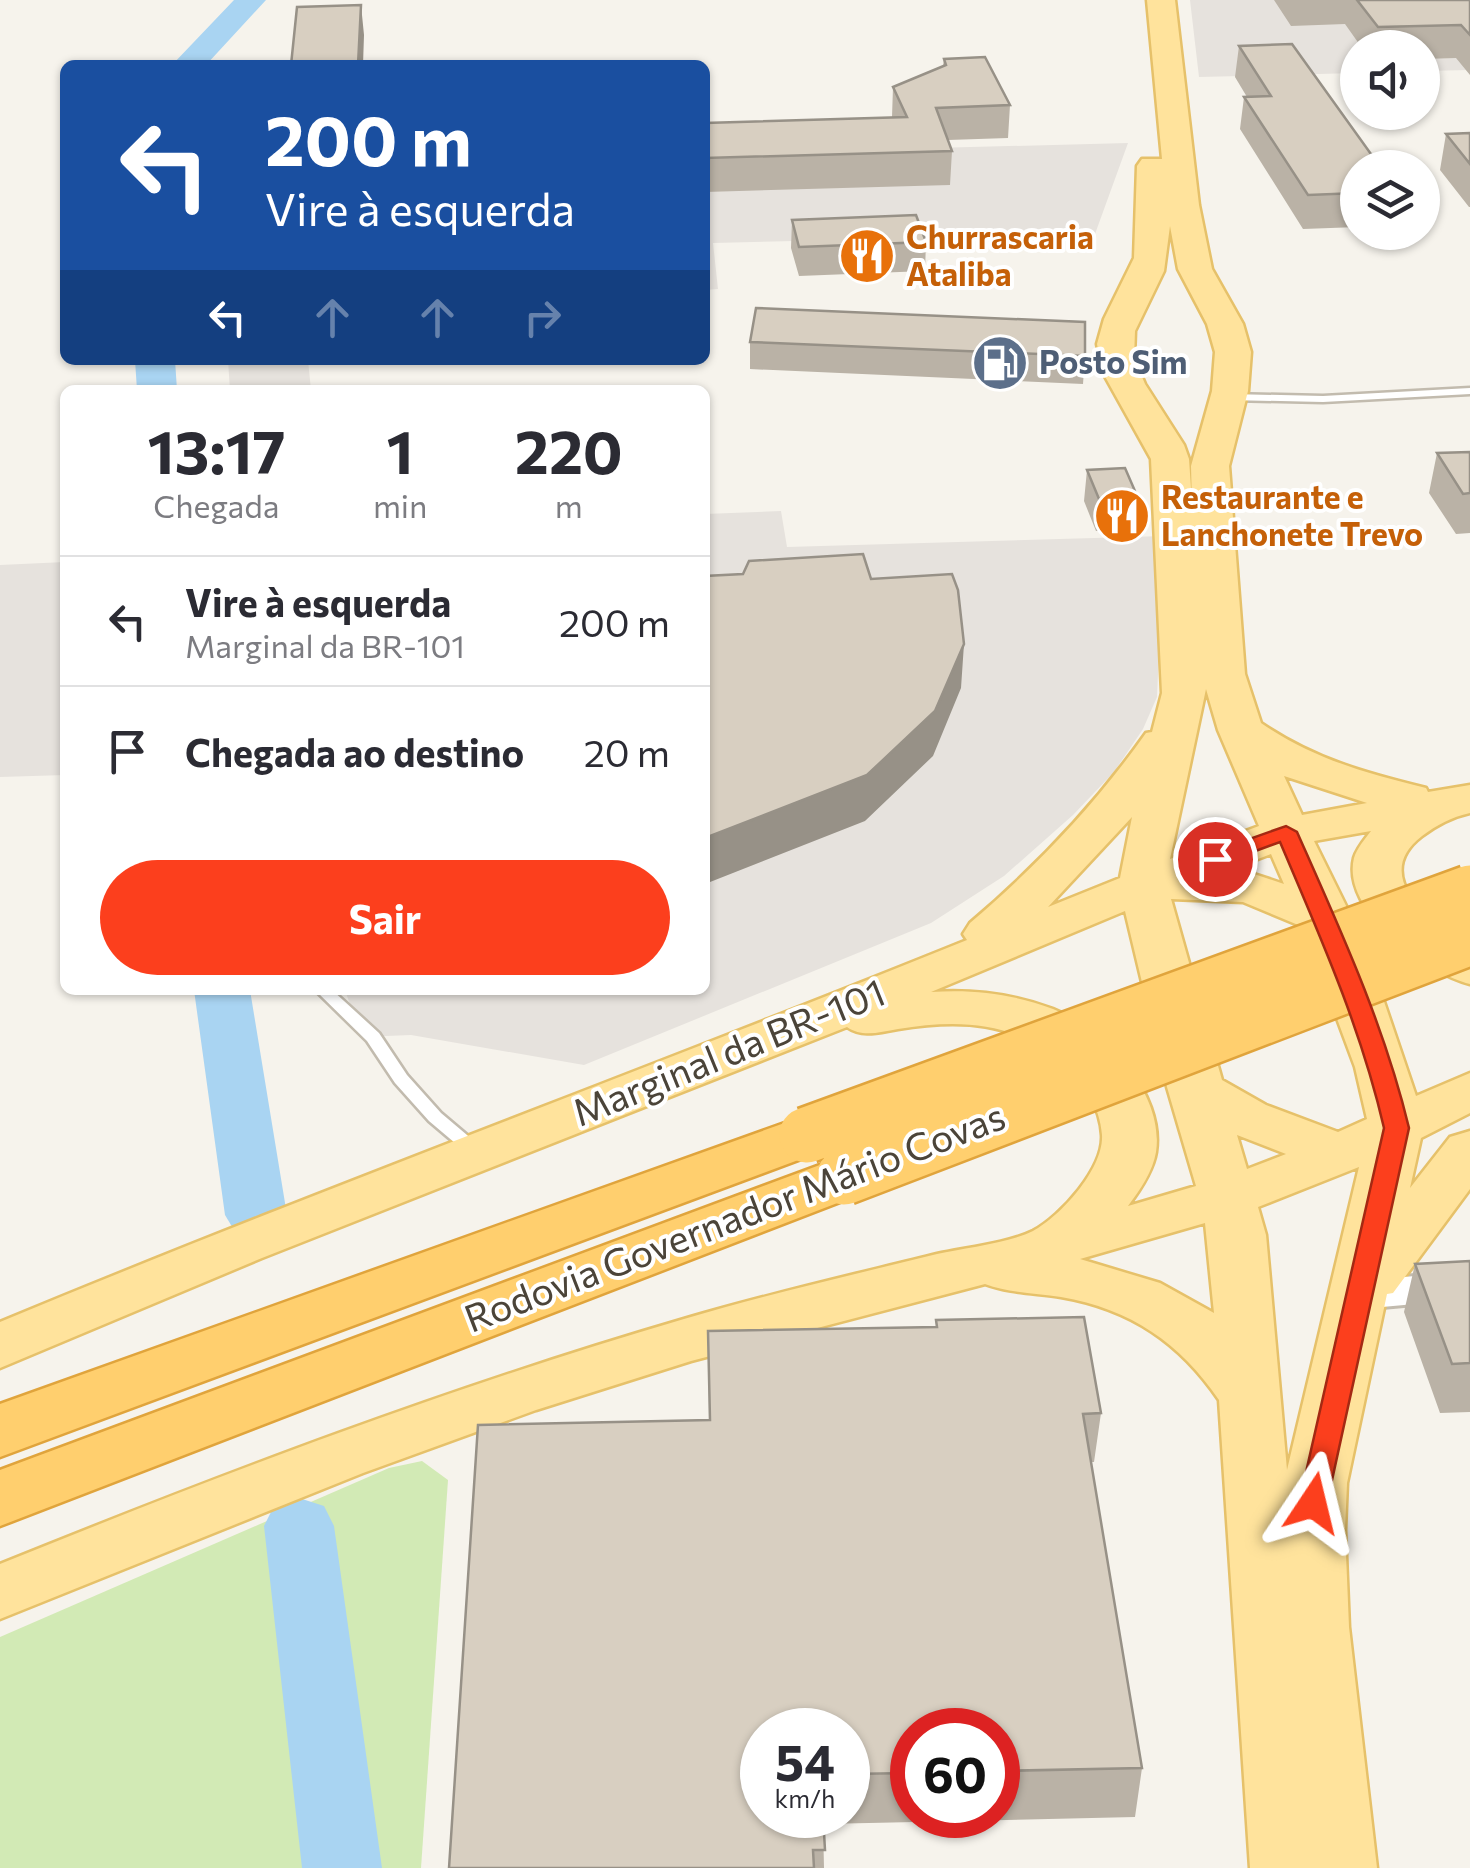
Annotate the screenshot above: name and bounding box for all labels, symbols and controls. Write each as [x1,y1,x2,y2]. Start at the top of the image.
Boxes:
map controls [1340,30,1440,250]
button: sound [1340,30,1440,130]
text: 200 m [265,95,472,180]
icon: left [100,100,230,230]
button: layers [1340,150,1440,250]
text: Vire à esquerda [265,180,575,235]
place label: Churrascaria Ataliba [906,216,1094,293]
restaurant icon: Churrascaria Ataliba [837,226,897,286]
icon: left [200,290,255,345]
icon: ahead [305,290,360,345]
icon: ahead [410,290,465,345]
icon: right [515,290,570,345]
fuel station icon: Posto Sim [970,333,1030,393]
place label: Posto Sim [1039,341,1188,381]
text: 13:17 [147,413,286,486]
text: 1 [387,413,414,486]
text: 220 [515,413,623,486]
place label: Restaurante e Lanchonete Trevo [1161,476,1423,553]
text: Chegada [153,485,280,525]
text: min [373,485,427,525]
text: m [555,485,583,525]
restaurant icon: Restaurante e Lanchonete Trevo [1092,486,1152,546]
text: Vire à esquerda [185,578,451,625]
icon: left [100,594,155,649]
text: 200 m [559,598,670,645]
text: Marginal da BR-101 [185,625,465,665]
icon: arrive [100,724,155,779]
text: Chegada ao destino [185,728,524,775]
text: 20 m [584,728,670,775]
pin [1173,817,1258,902]
icon: arrive [1188,832,1243,887]
button: Sair [100,860,670,975]
street label: Marginal da BR-101 [565,967,891,1135]
street label: Rodovia Governador Mário Covas [457,1091,1011,1341]
position arrow [1261,1451,1365,1555]
speed limit sign: 60 [890,1708,1020,1838]
text: 54 [775,1730,835,1791]
text: km/h [775,1783,835,1813]

